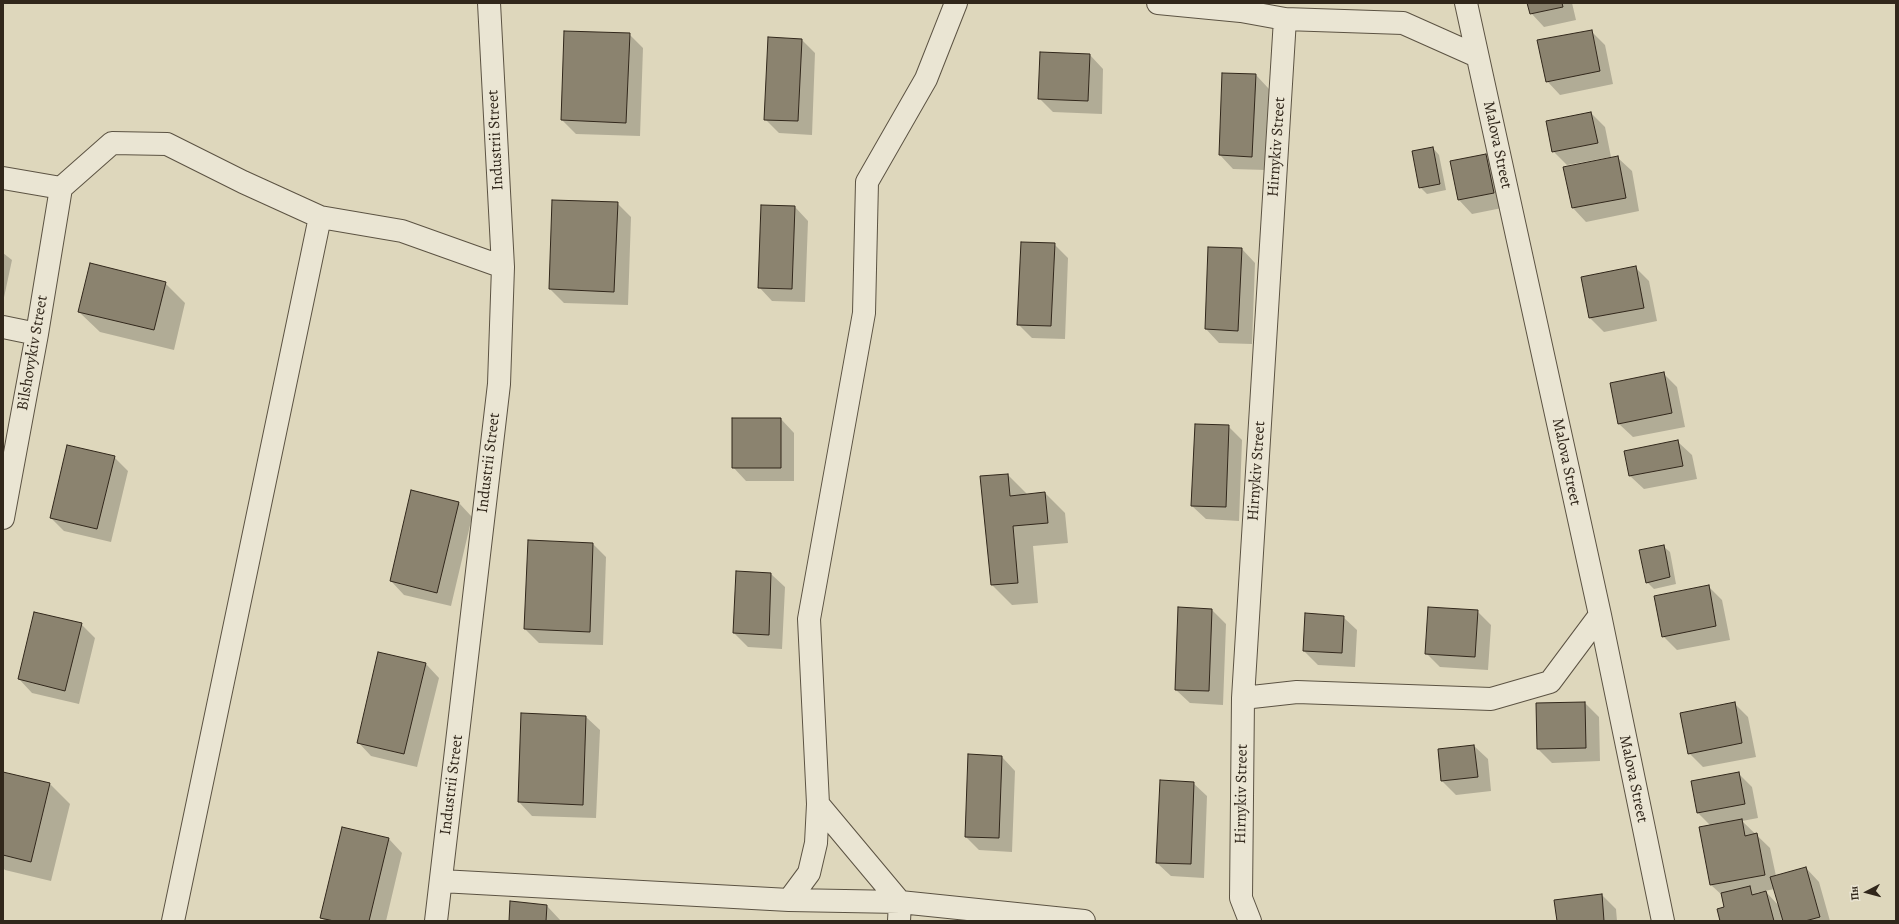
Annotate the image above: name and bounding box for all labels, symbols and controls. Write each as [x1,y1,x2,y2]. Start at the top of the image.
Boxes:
street label: Industrii Street [484,89,508,191]
street label: Hirnykiv Street [1264,96,1290,198]
street label: Malova Street [1478,99,1516,191]
street label: Bilshovykiv Street [13,294,53,412]
street label: Industrii Street [473,412,505,514]
street label: Malova Street [1547,416,1585,508]
street label: Hirnykiv Street [1244,420,1270,522]
street label: Malova Street [1614,733,1652,825]
street label: Industrii Street [436,734,468,836]
street label: Hirnykiv Street [1232,744,1252,844]
north arrow [1847,872,1887,912]
text: Пн [1846,885,1863,901]

